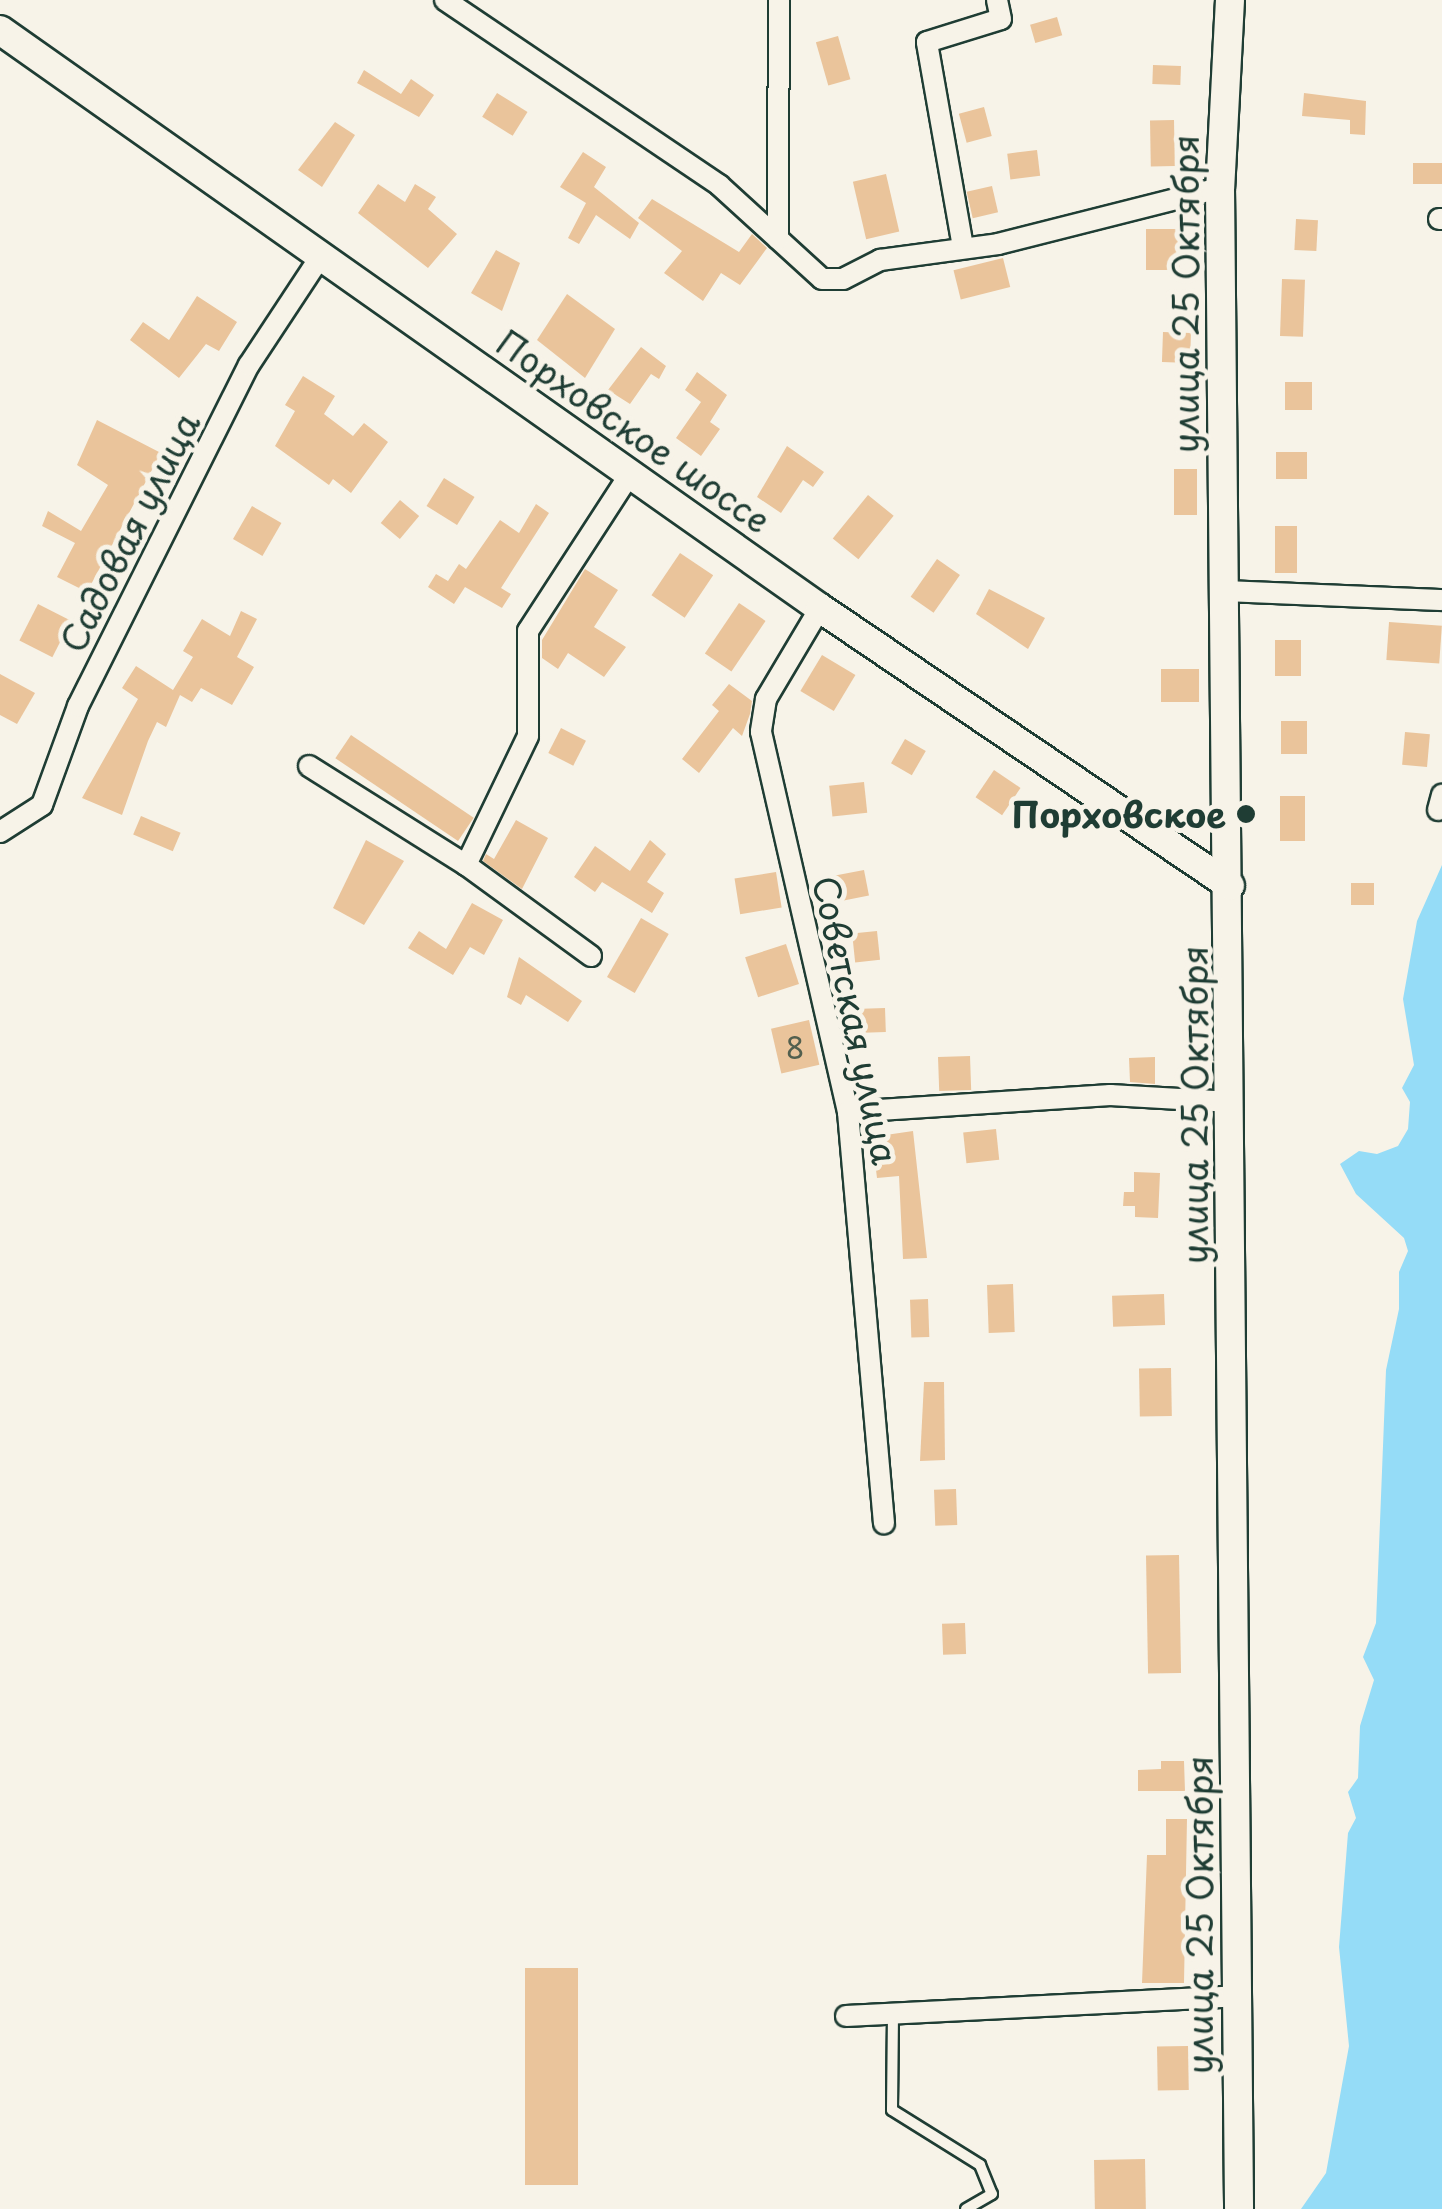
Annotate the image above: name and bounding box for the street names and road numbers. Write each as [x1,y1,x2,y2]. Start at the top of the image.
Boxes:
street label: улица 25 Октября [1164,134,1206,454]
street label: Порховское шоссе [489,321,779,541]
street label: Садовая улица [50,405,208,659]
street label: Советская улица [805,871,907,1169]
street label: улица 25 Октября [1173,945,1215,1265]
street label: улица 25 Октября [1178,1755,1220,2075]

